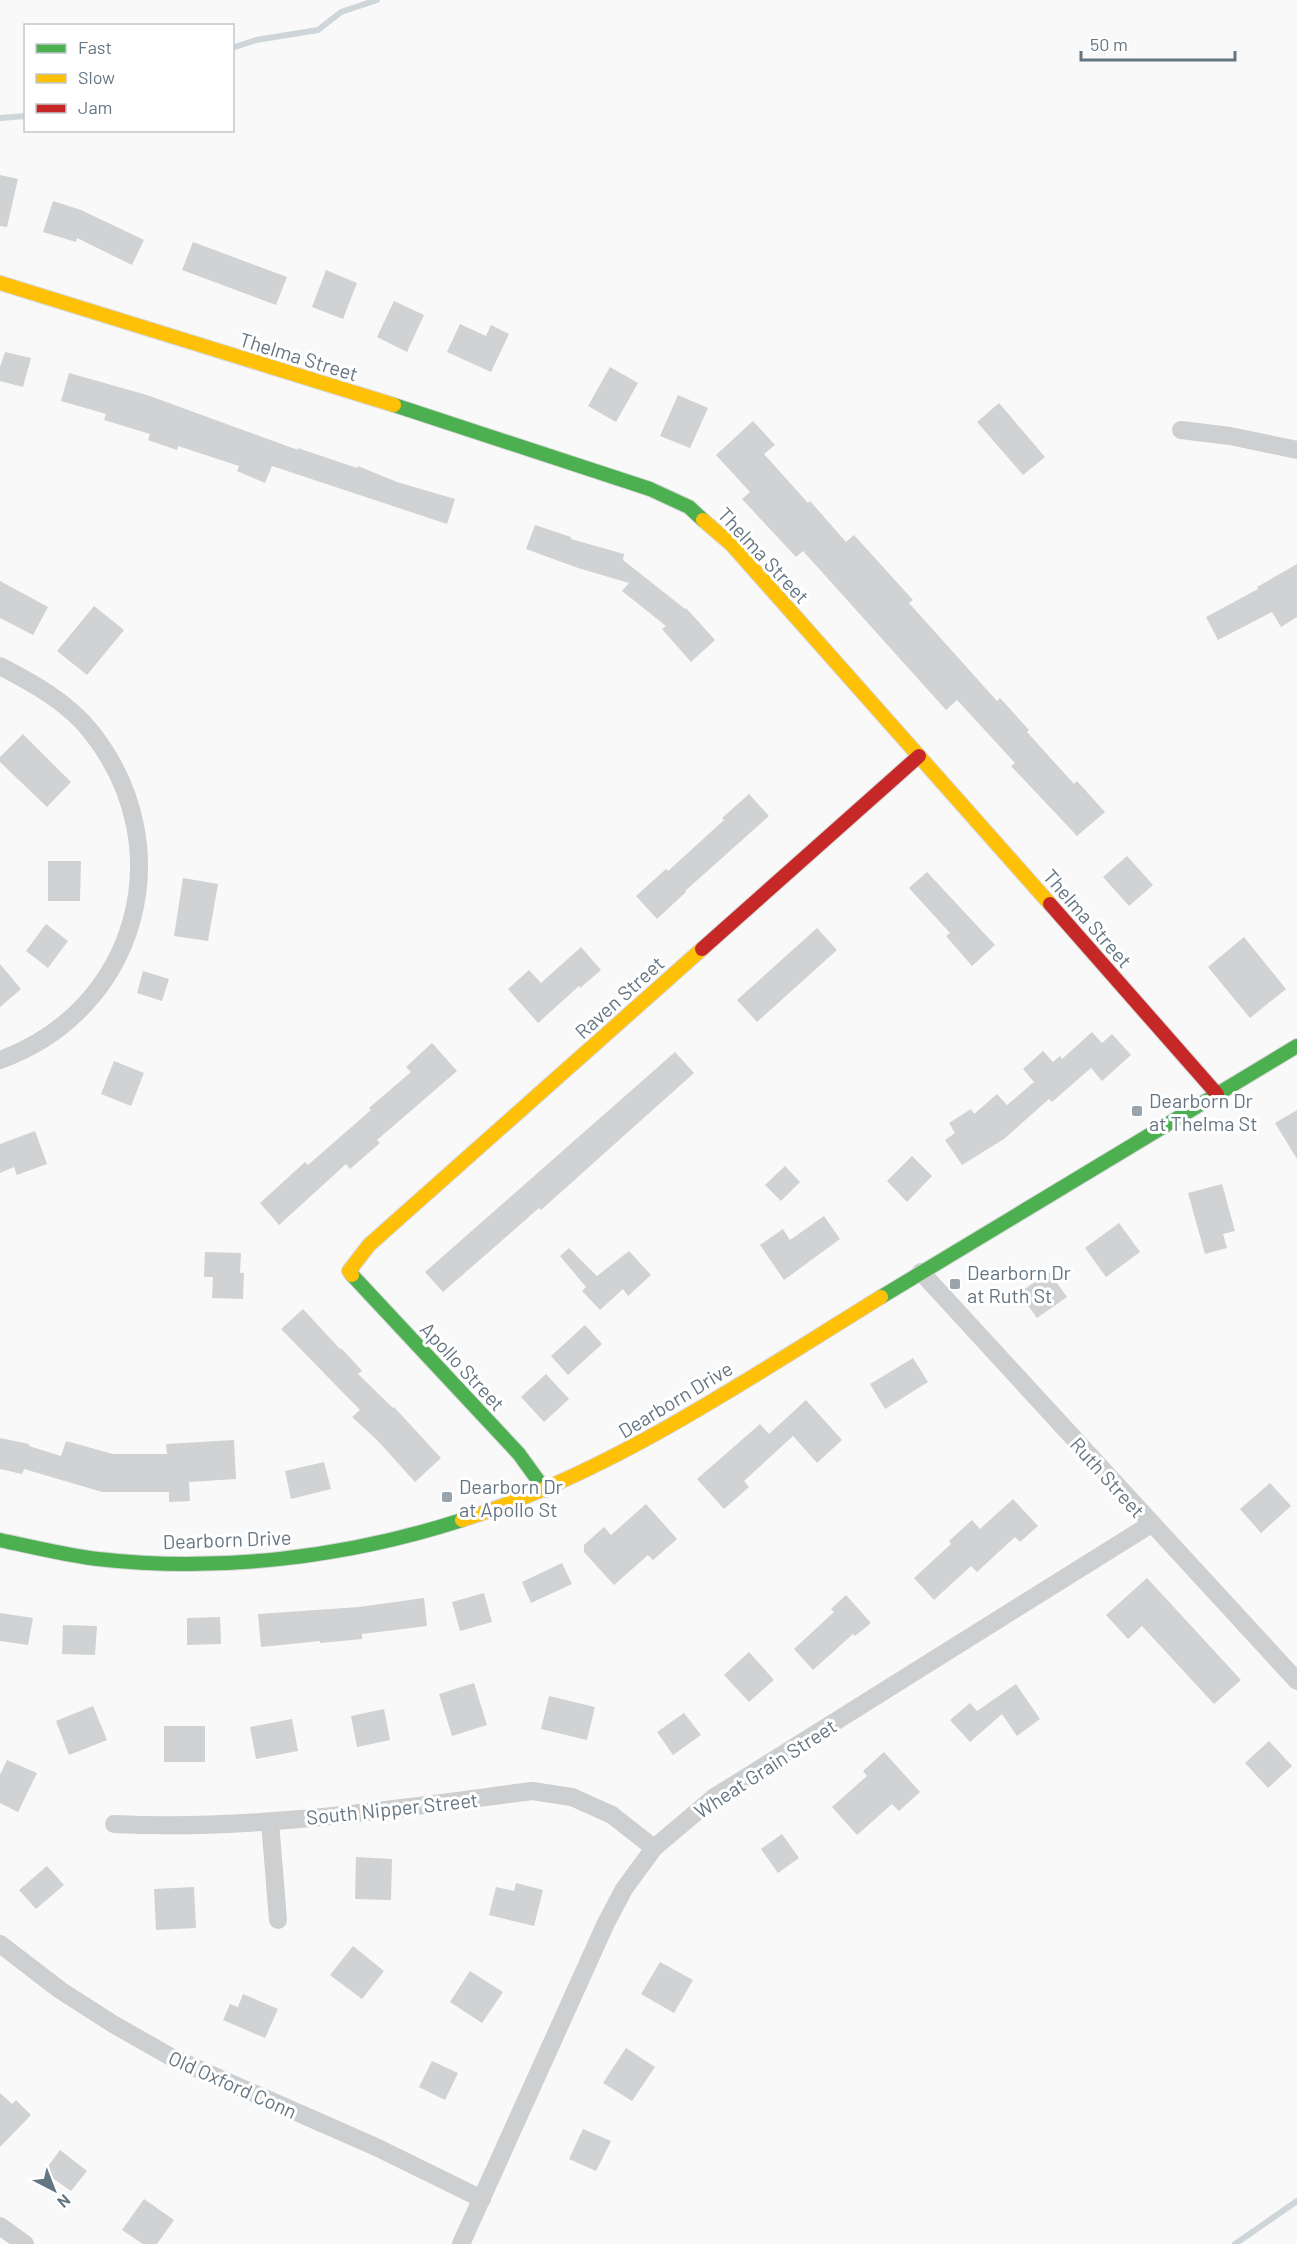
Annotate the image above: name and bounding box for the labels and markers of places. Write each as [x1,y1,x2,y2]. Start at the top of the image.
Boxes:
place label: Dearborn Dr at Thelma St [1149,1088,1257,1135]
marker: Dearborn Dr at Thelma St [1130,1104,1144,1118]
place label: Dearborn Dr at Ruth St [967,1260,1071,1307]
marker: Dearborn Dr at Ruth St [948,1277,962,1291]
place label: Dearborn Dr at Apollo St [459,1474,563,1521]
marker: Dearborn Dr at Apollo St [440,1490,454,1504]

